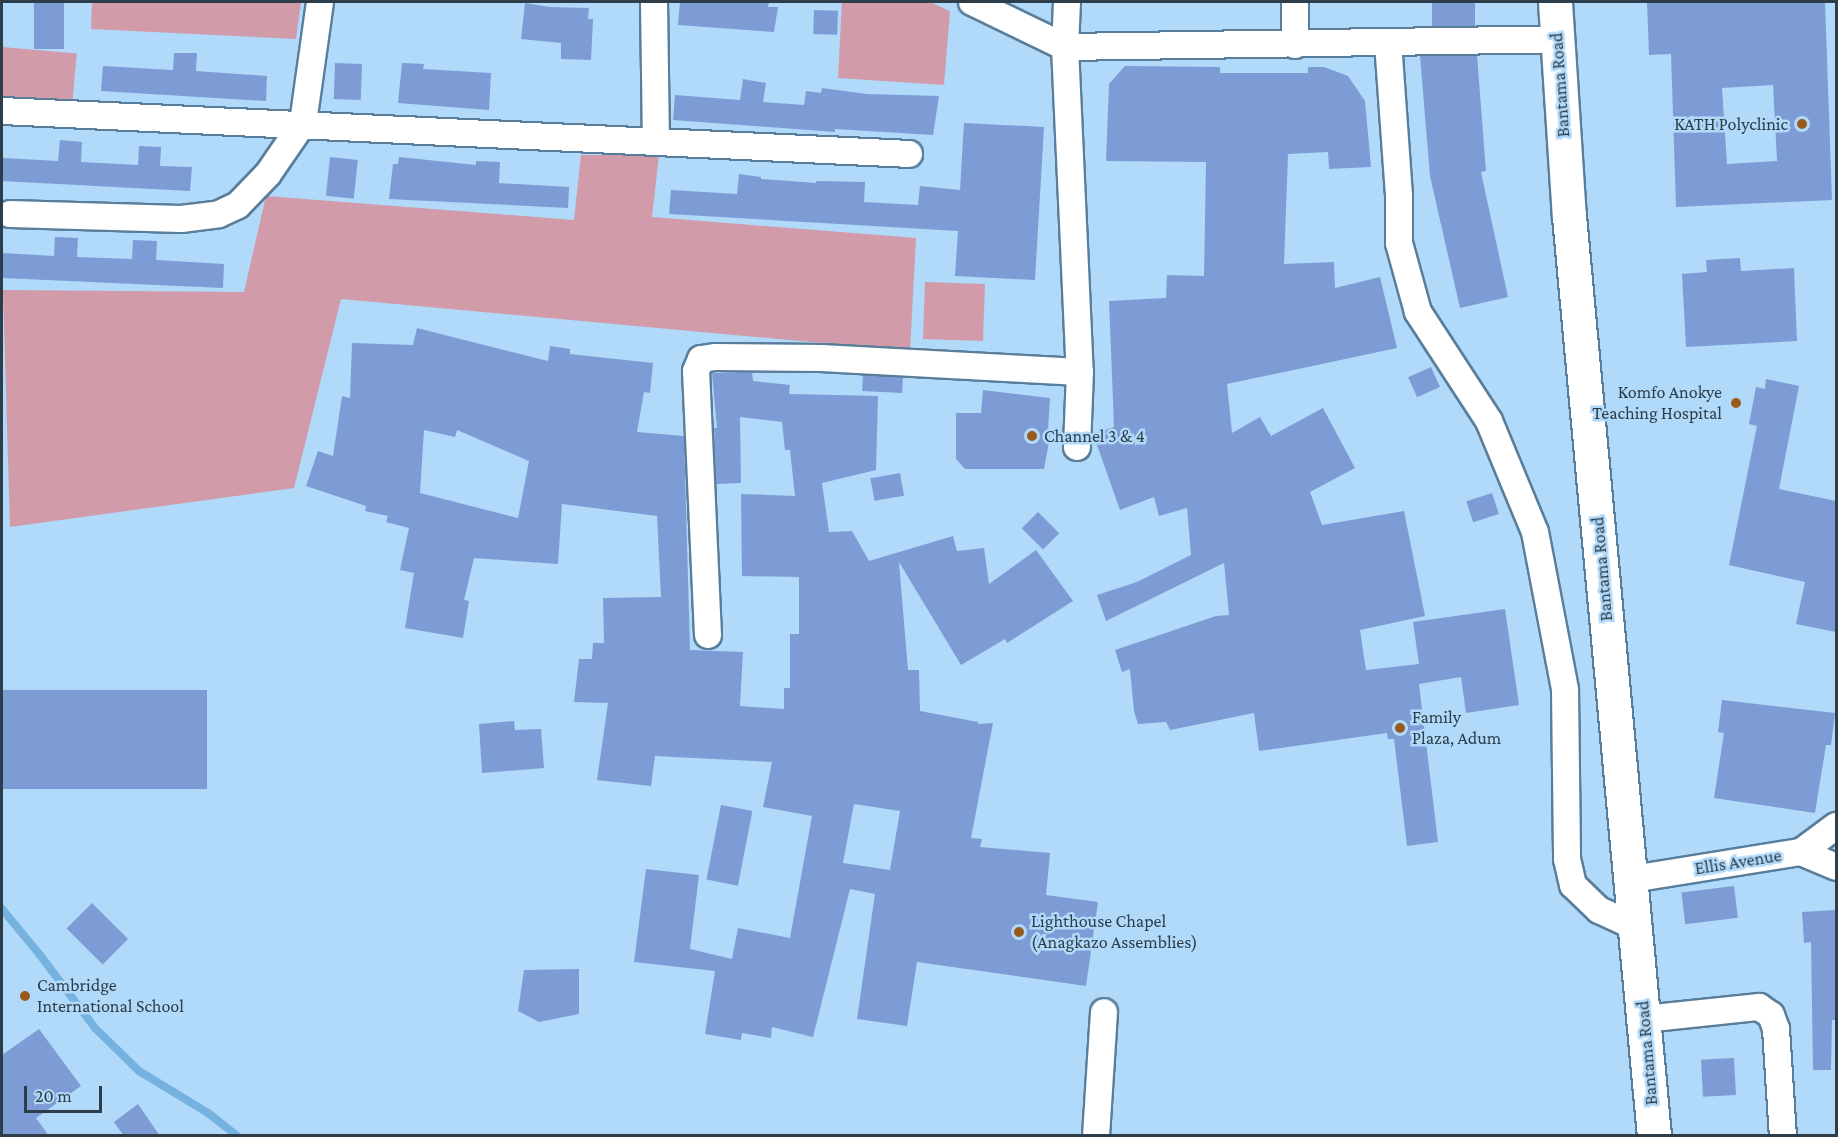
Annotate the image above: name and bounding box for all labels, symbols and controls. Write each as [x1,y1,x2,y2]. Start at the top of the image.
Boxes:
street label: Bantama Road [1546,32,1574,138]
place label: KATH Polyclinic [1674,113,1788,135]
marker: KATH Polyclinic [1793,115,1811,133]
place label: Komfo Anokye Teaching Hospital [1592,382,1722,424]
marker: Komfo Anokye Teaching Hospital [1727,394,1745,412]
place label: Channel 3 & 4 [1044,425,1145,447]
marker: Channel 3 & 4 [1025,429,1039,443]
street label: Bantama Road [1587,516,1617,622]
place label: Family Plaza, Adum [1412,707,1501,750]
marker: Family Plaza, Adum [1393,721,1407,735]
street label: Ellis Avenue [1693,844,1783,880]
place label: Lighthouse Chapel (Anagkazo Assemblies) [1031,911,1198,954]
marker: Lighthouse Chapel (Anagkazo Assemblies) [1012,925,1026,939]
place label: Cambridge International School [37,975,184,1018]
marker: Cambridge International School [18,989,32,1003]
street label: Bantama Road [1632,1000,1662,1106]
scale bar [27,1074,105,1112]
text: 20 m [35,1086,72,1106]

